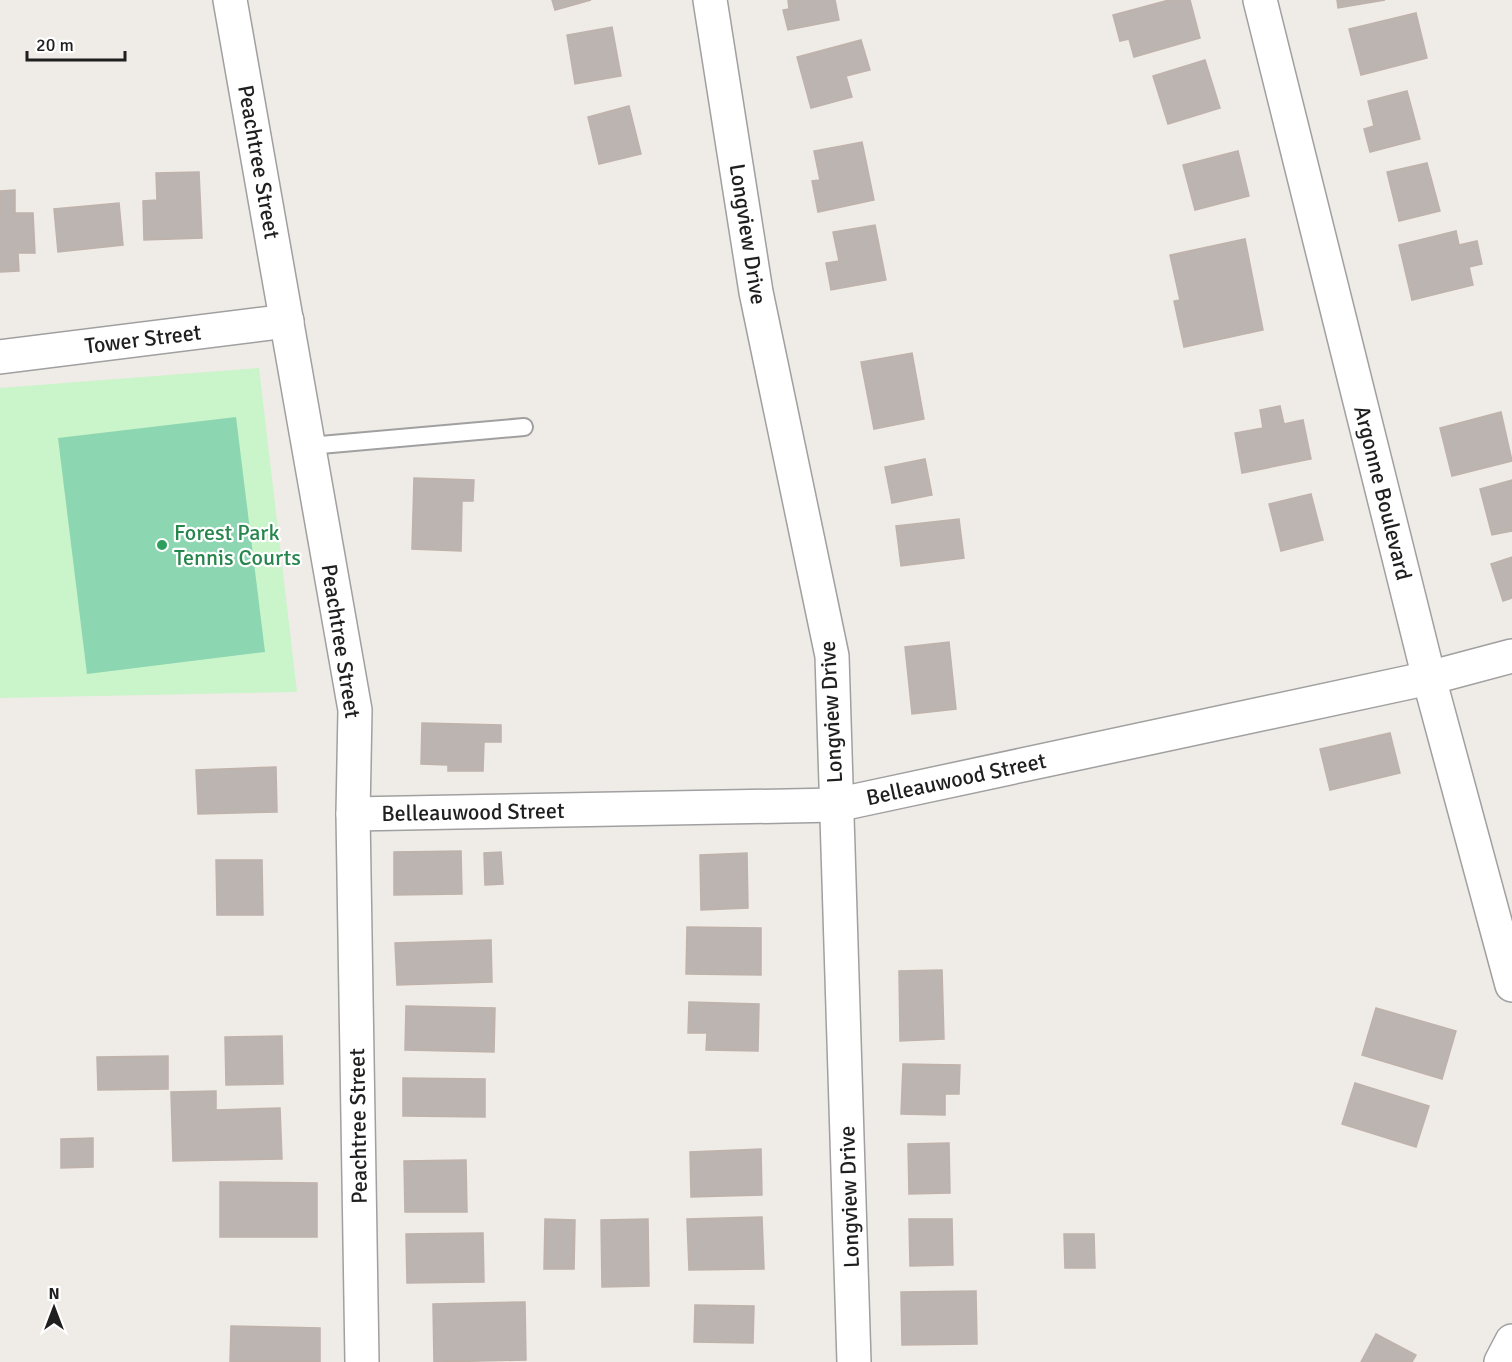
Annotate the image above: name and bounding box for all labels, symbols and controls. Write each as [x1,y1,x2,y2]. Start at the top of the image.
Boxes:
scale bar [27,24,124,62]
text: 20 m [36,34,74,56]
street label: Peachtree Street [232,83,286,241]
street label: Longview Drive [724,162,772,306]
street label: Tower Street [83,318,203,360]
street label: Argonne Boulevard [1348,403,1418,583]
place label: Forest Park Tennis Courts [174,519,301,571]
marker: Forest Park Tennis Courts [155,538,169,552]
street label: Peachtree Street [315,562,367,720]
street label: Longview Drive [814,640,848,784]
street label: Belleauwood Street [864,747,1049,811]
street label: Belleauwood Street [381,797,565,827]
street label: Peachtree Street [343,1048,373,1204]
street label: Longview Drive [833,1125,865,1269]
north arrow [24,1278,84,1338]
text: N [48,1284,60,1304]

